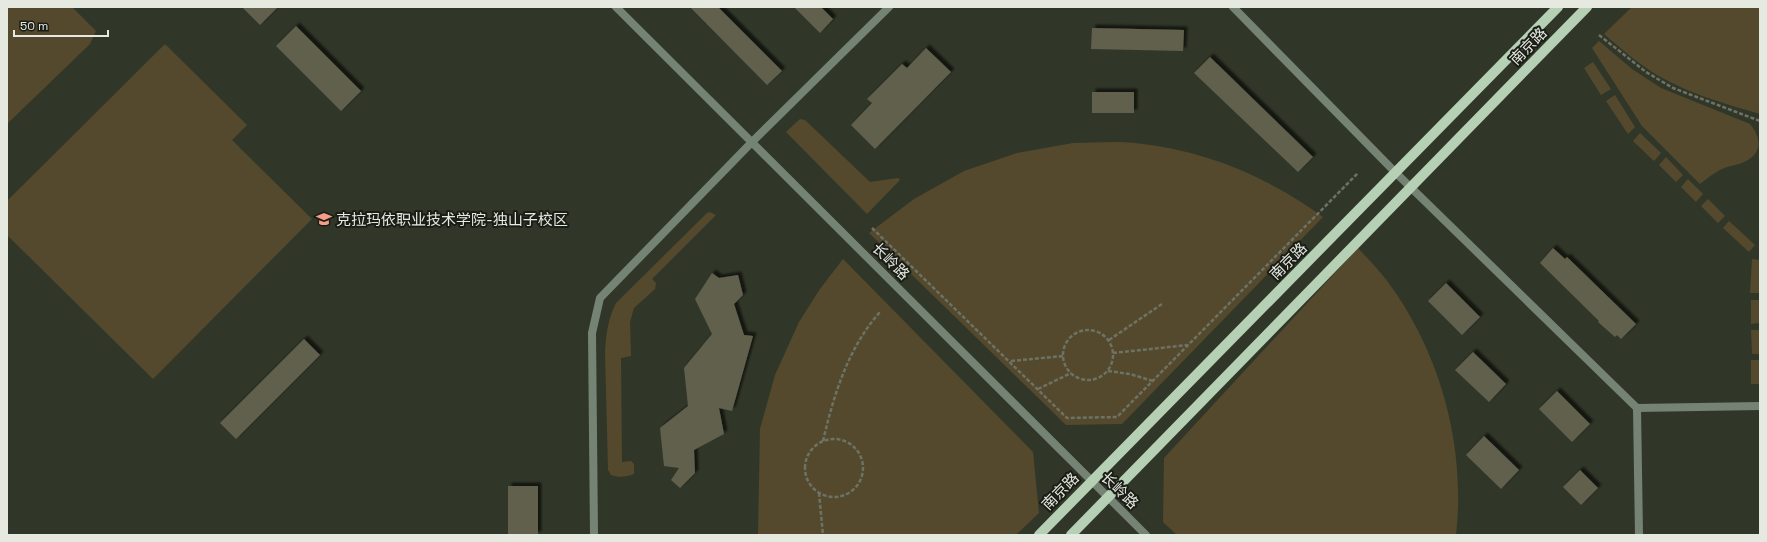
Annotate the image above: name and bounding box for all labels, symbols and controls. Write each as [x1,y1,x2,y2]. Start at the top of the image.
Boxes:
scale bar [14,12,108,38]
text: 50 m [20,18,48,34]
street label: 南京路 [1506,23,1550,69]
school or university icon: 克拉玛依职业技术学院-独山子校区 [315,210,333,228]
place label: 克拉玛依职业技术学院-独山子校区 [336,210,568,229]
street label: 长岭路 [868,238,914,284]
street label: 南京路 [1265,238,1311,284]
street label: 南京路 [1038,468,1082,514]
street label: 长岭路 [1097,468,1143,512]

